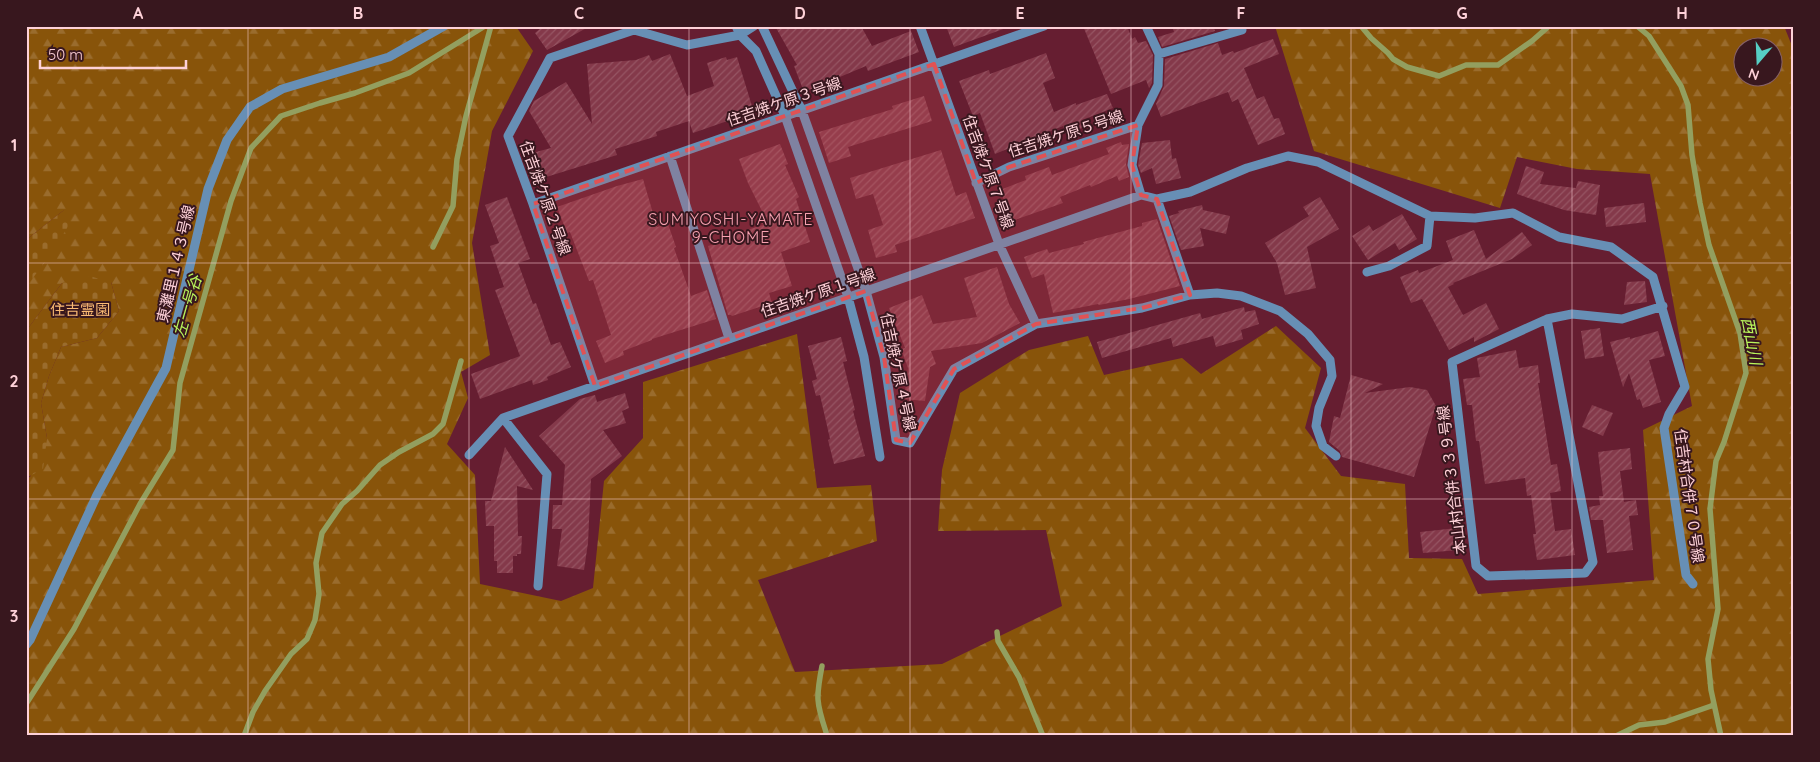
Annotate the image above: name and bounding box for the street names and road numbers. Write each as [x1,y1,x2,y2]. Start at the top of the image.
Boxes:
street label: 住吉焼ケ原３号線 [724,73,844,130]
street label: 住吉焼ケ原５号線 [1006,106,1126,161]
street label: 住吉焼ケ原７号線 [959,112,1018,231]
street label: 住吉焼ケ原２号線 [516,138,575,257]
street label: 東灘里１４３号線 [153,203,198,324]
street label: 住吉焼ケ原１号線 [758,264,878,321]
street label: 住吉焼ケ原４号線 [877,311,920,433]
street label: 本山村合併３３９号線 [1433,404,1470,556]
street label: 住吉村合併７０号線 [1671,428,1708,564]

